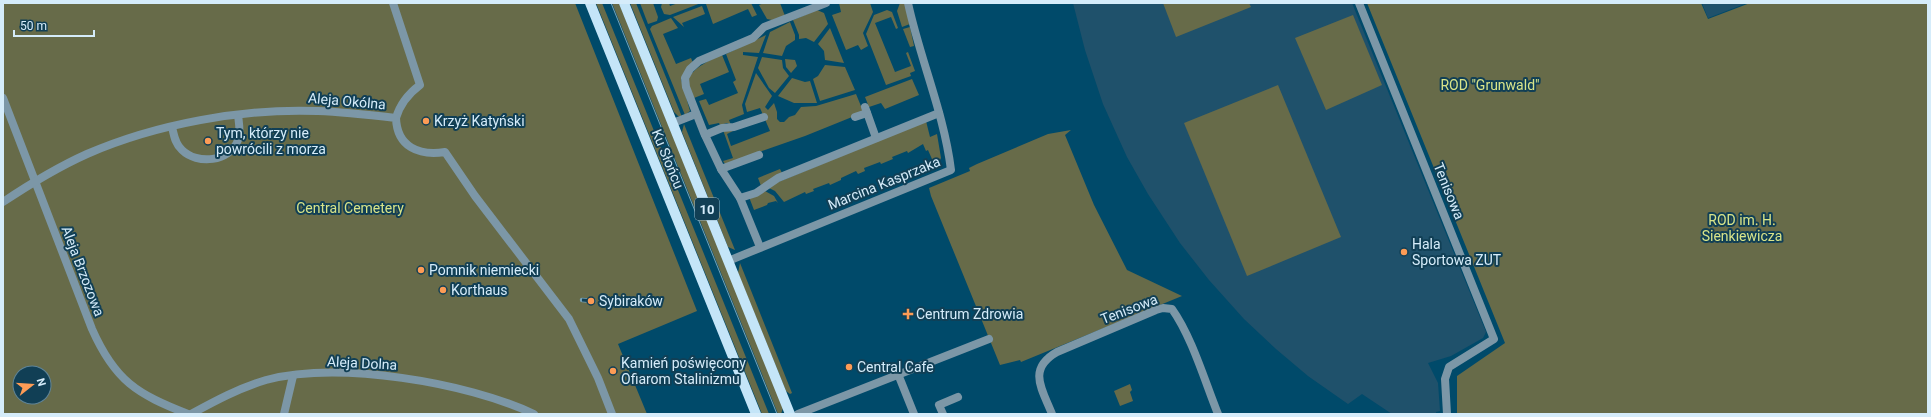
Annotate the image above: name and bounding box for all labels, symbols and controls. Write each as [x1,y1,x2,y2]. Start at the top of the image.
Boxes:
scale bar [14,12,94,38]
text: 50 m [20,19,47,33]
park label: ROD "Grunwald" [1440,77,1540,93]
street label: Aleja Okólna [308,90,386,112]
place label: Krzyż Katyński [434,113,525,129]
marker: Krzyż Katyński [421,116,431,126]
place label: Tym, którzy nie powrócili z morza [216,125,326,157]
street label: Ku Słońcu [649,127,687,191]
marker: Tym, którzy nie powrócili z morza [203,136,213,146]
street label: Marcina Kasprzaka [826,153,942,213]
street label: Tenisowa [1430,160,1468,222]
road number: 10 [695,198,719,220]
park label: Central Cemetery [296,200,404,216]
park label: ROD im. H. Sienkiewicza [1702,212,1782,244]
street label: Aleja Brzozowa [58,224,108,318]
place label: Hala Sportowa ZUT [1412,236,1502,268]
marker: Hala Sportowa ZUT [1399,247,1409,257]
place label: Pomnik niemiecki [429,262,539,278]
marker: Pomnik niemiecki [416,265,426,275]
place label: Korthaus [451,282,508,298]
marker: Korthaus [438,285,448,295]
street label: Tenisowa [1098,291,1160,327]
place label: Sybiraków [599,293,663,309]
marker: Sybiraków [586,296,596,306]
place label: Centrum Zdrowia [916,306,1023,322]
marker: Centrum Zdrowia [903,309,913,319]
street label: Aleja Dolna [326,353,398,373]
place label: Kamień poświęcony Ofiarom Stalinizmu [621,355,746,387]
place label: Central Cafe [857,359,934,375]
marker: Central Cafe [844,362,854,372]
north arrow [12,365,52,405]
marker: Kamień poświęcony Ofiarom Stalinizmu [608,366,618,376]
text: N [34,377,49,388]

